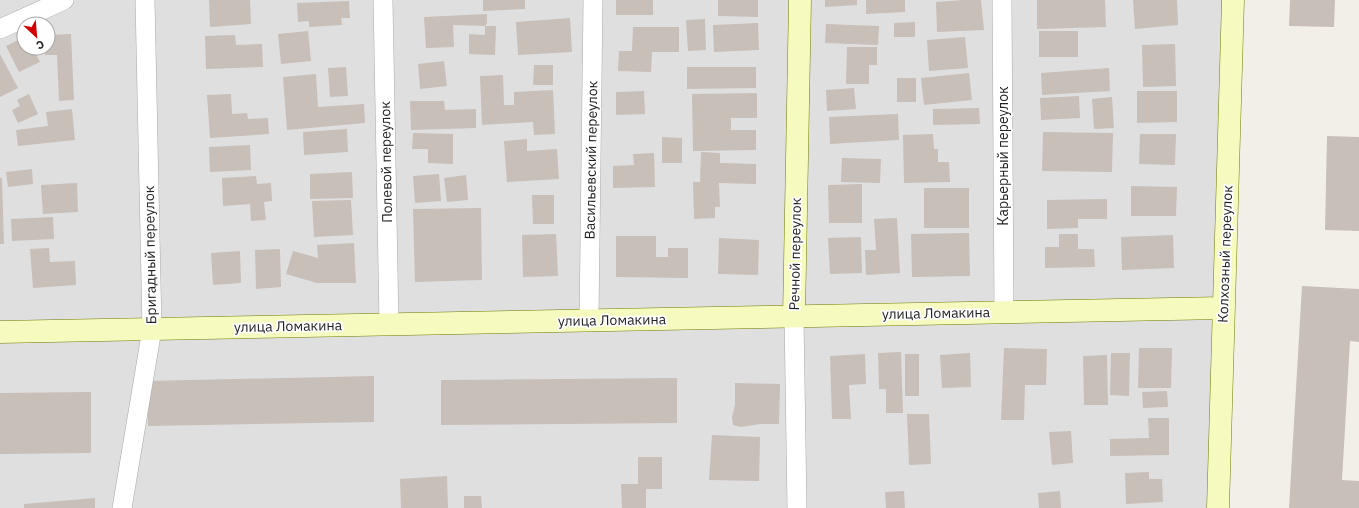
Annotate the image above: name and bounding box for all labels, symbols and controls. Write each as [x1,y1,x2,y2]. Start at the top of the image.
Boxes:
north arrow [16,16,56,56]
text: С [34,37,47,53]
street label: Васильевский переулок [581,80,601,240]
street label: Карьерный переулок [994,86,1012,226]
street label: Полевой переулок [376,101,396,223]
street label: Бригадный переулок [140,185,160,325]
street label: Колхозный переулок [1214,185,1236,323]
street label: Речной переулок [785,197,805,310]
street label: улица Ломакина [882,303,991,323]
street label: улица Ломакина [558,310,667,330]
street label: улица Ломакина [234,316,343,336]

